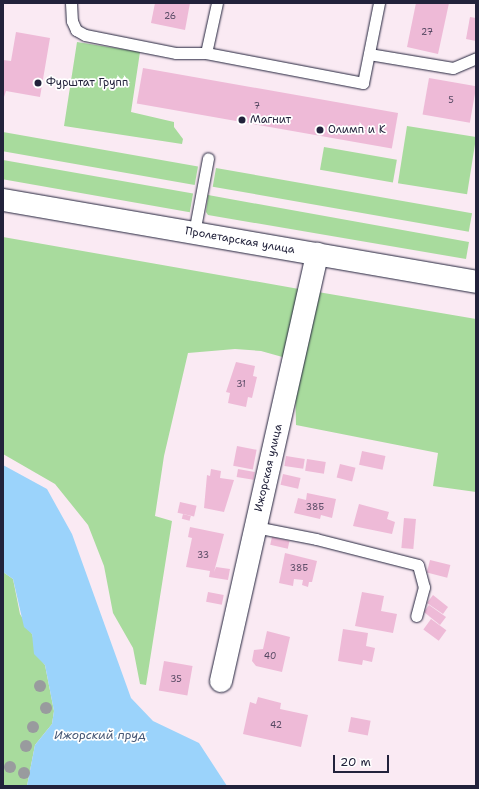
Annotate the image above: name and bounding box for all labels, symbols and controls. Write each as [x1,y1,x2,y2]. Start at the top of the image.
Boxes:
house number: 26 [164,11,176,21]
house number: 27 [421,27,433,37]
place label: Фурштат Групп [46,76,128,90]
marker: Фурштат Групп [33,78,43,88]
house number: 5 [448,95,454,105]
house number: 7 [254,101,260,111]
place label: Магнит [250,113,291,127]
marker: Магнит [237,115,247,125]
place label: Олимп и К [328,123,386,137]
marker: Олимп и К [315,125,325,135]
street label: Пролетарская улица [184,225,296,257]
house number: 31 [236,379,246,389]
street label: Ижорская улица [252,423,286,513]
house number: 38Б [306,502,324,512]
house number: 33 [197,550,209,560]
house number: 38Б [290,563,308,573]
house number: 40 [264,651,276,661]
house number: 35 [170,674,182,684]
house number: 42 [270,720,282,730]
water label: Ижорский пруд [54,729,146,743]
scale bar [335,747,391,773]
text: 20 m [340,754,371,770]

